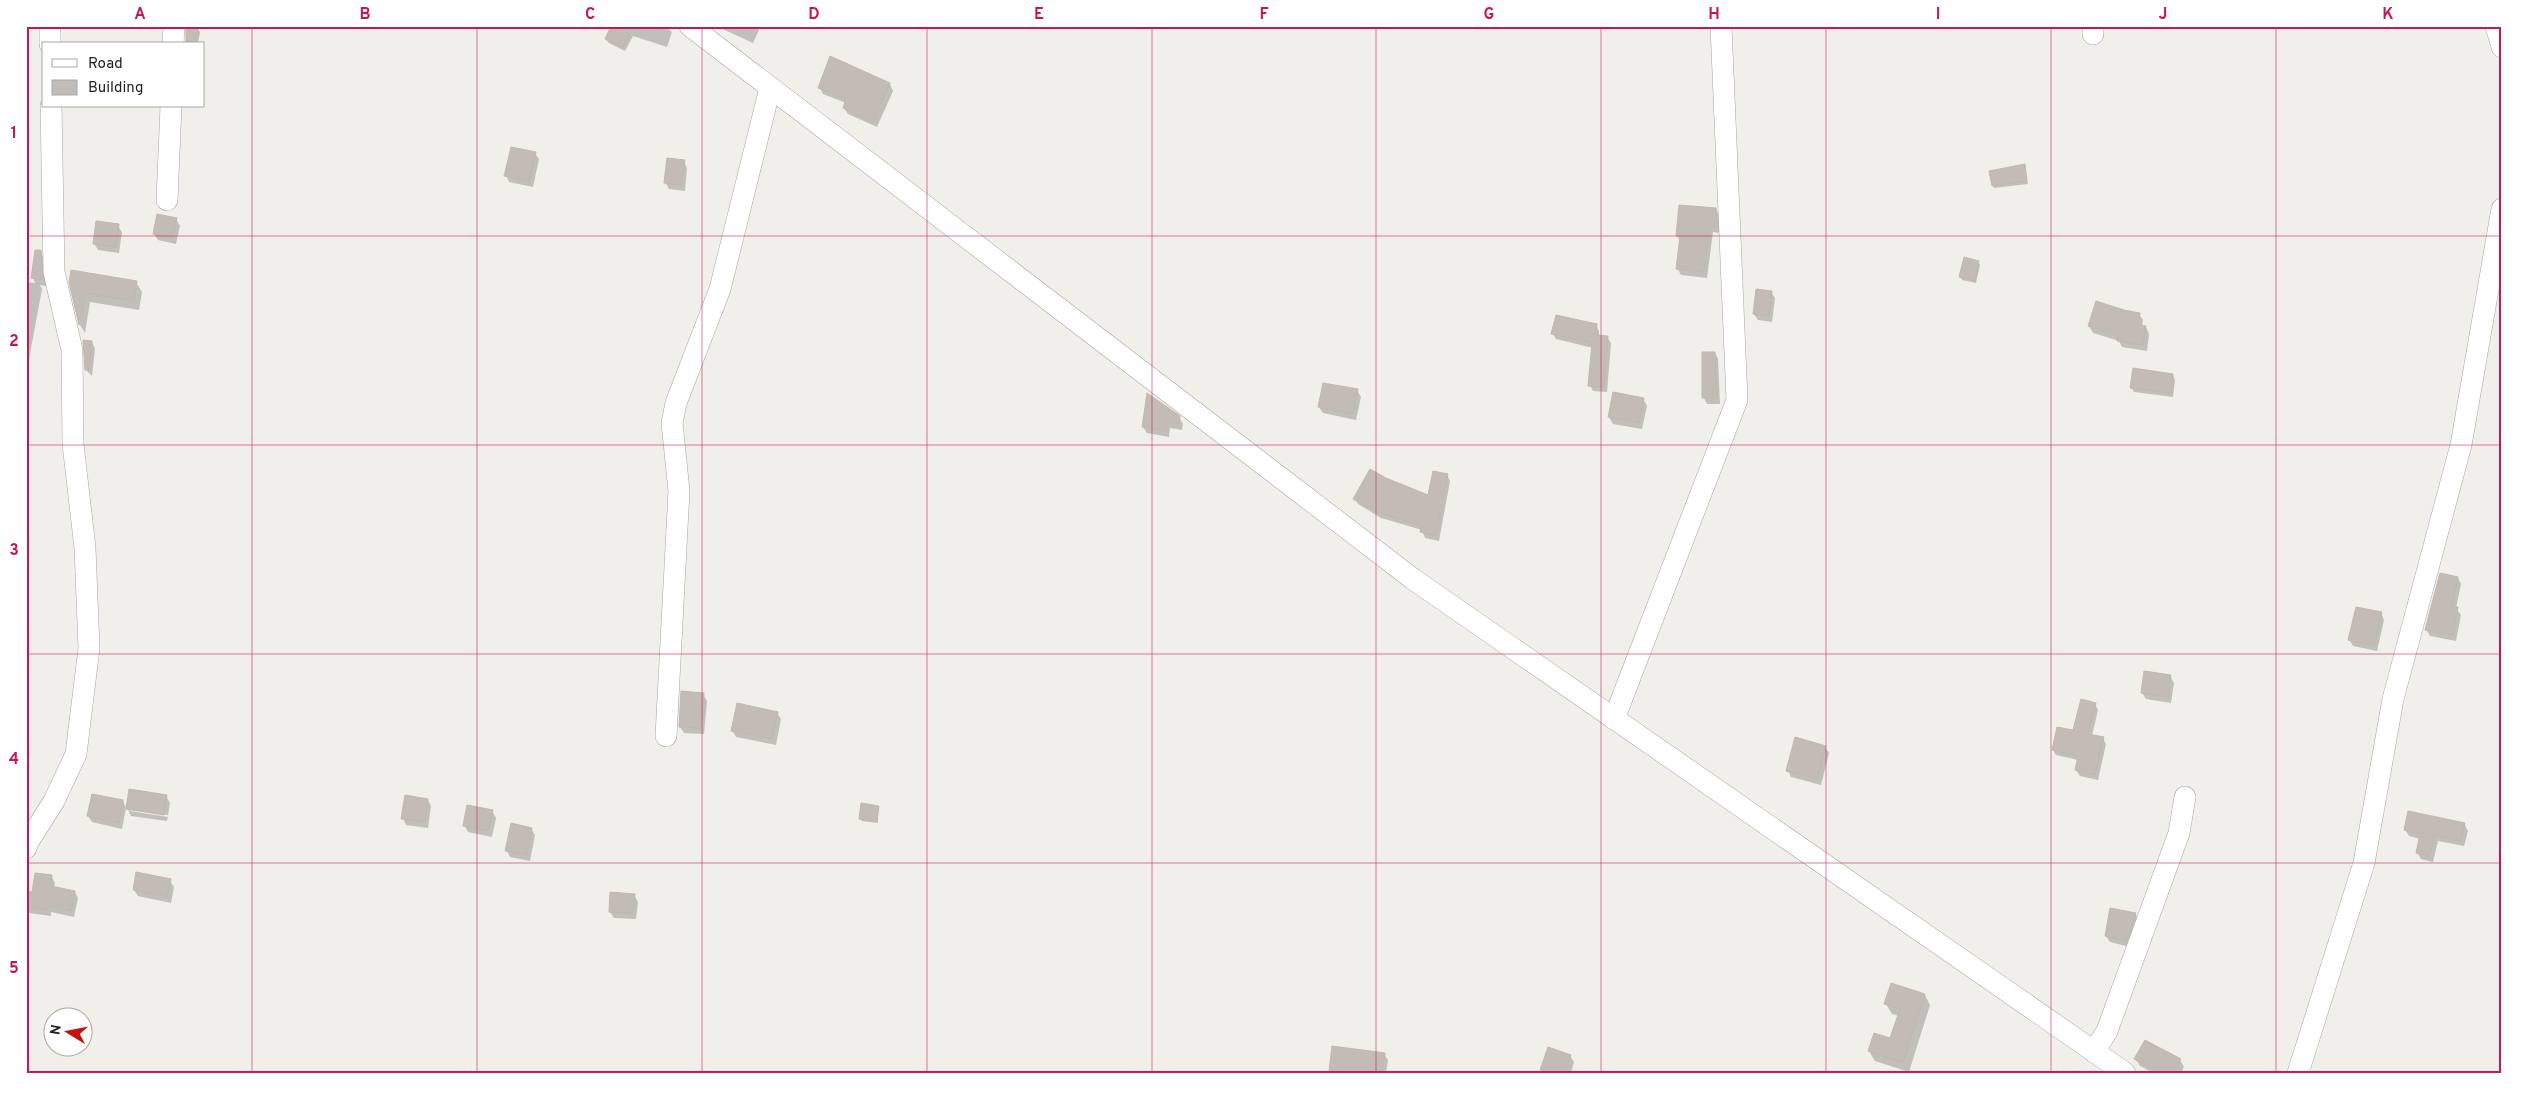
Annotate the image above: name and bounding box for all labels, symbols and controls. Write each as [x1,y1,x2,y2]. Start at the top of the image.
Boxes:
text: A [134,5,146,25]
text: B [359,5,371,25]
text: C [585,5,595,25]
text: D [808,5,820,25]
text: E [1034,5,1044,25]
text: F [1259,5,1269,25]
text: G [1484,5,1494,25]
text: H [1708,5,1720,25]
text: I [1936,5,1940,25]
text: J [2159,5,2167,25]
text: K [2382,5,2394,25]
legend [42,42,205,108]
text: Road [88,55,123,74]
text: Building [88,79,143,98]
text: 1 [11,124,17,144]
text: 2 [9,332,19,352]
text: 3 [9,541,19,561]
text: 4 [9,750,19,770]
text: 5 [9,959,19,979]
north arrow [42,1006,92,1056]
text: N [47,1024,66,1036]

